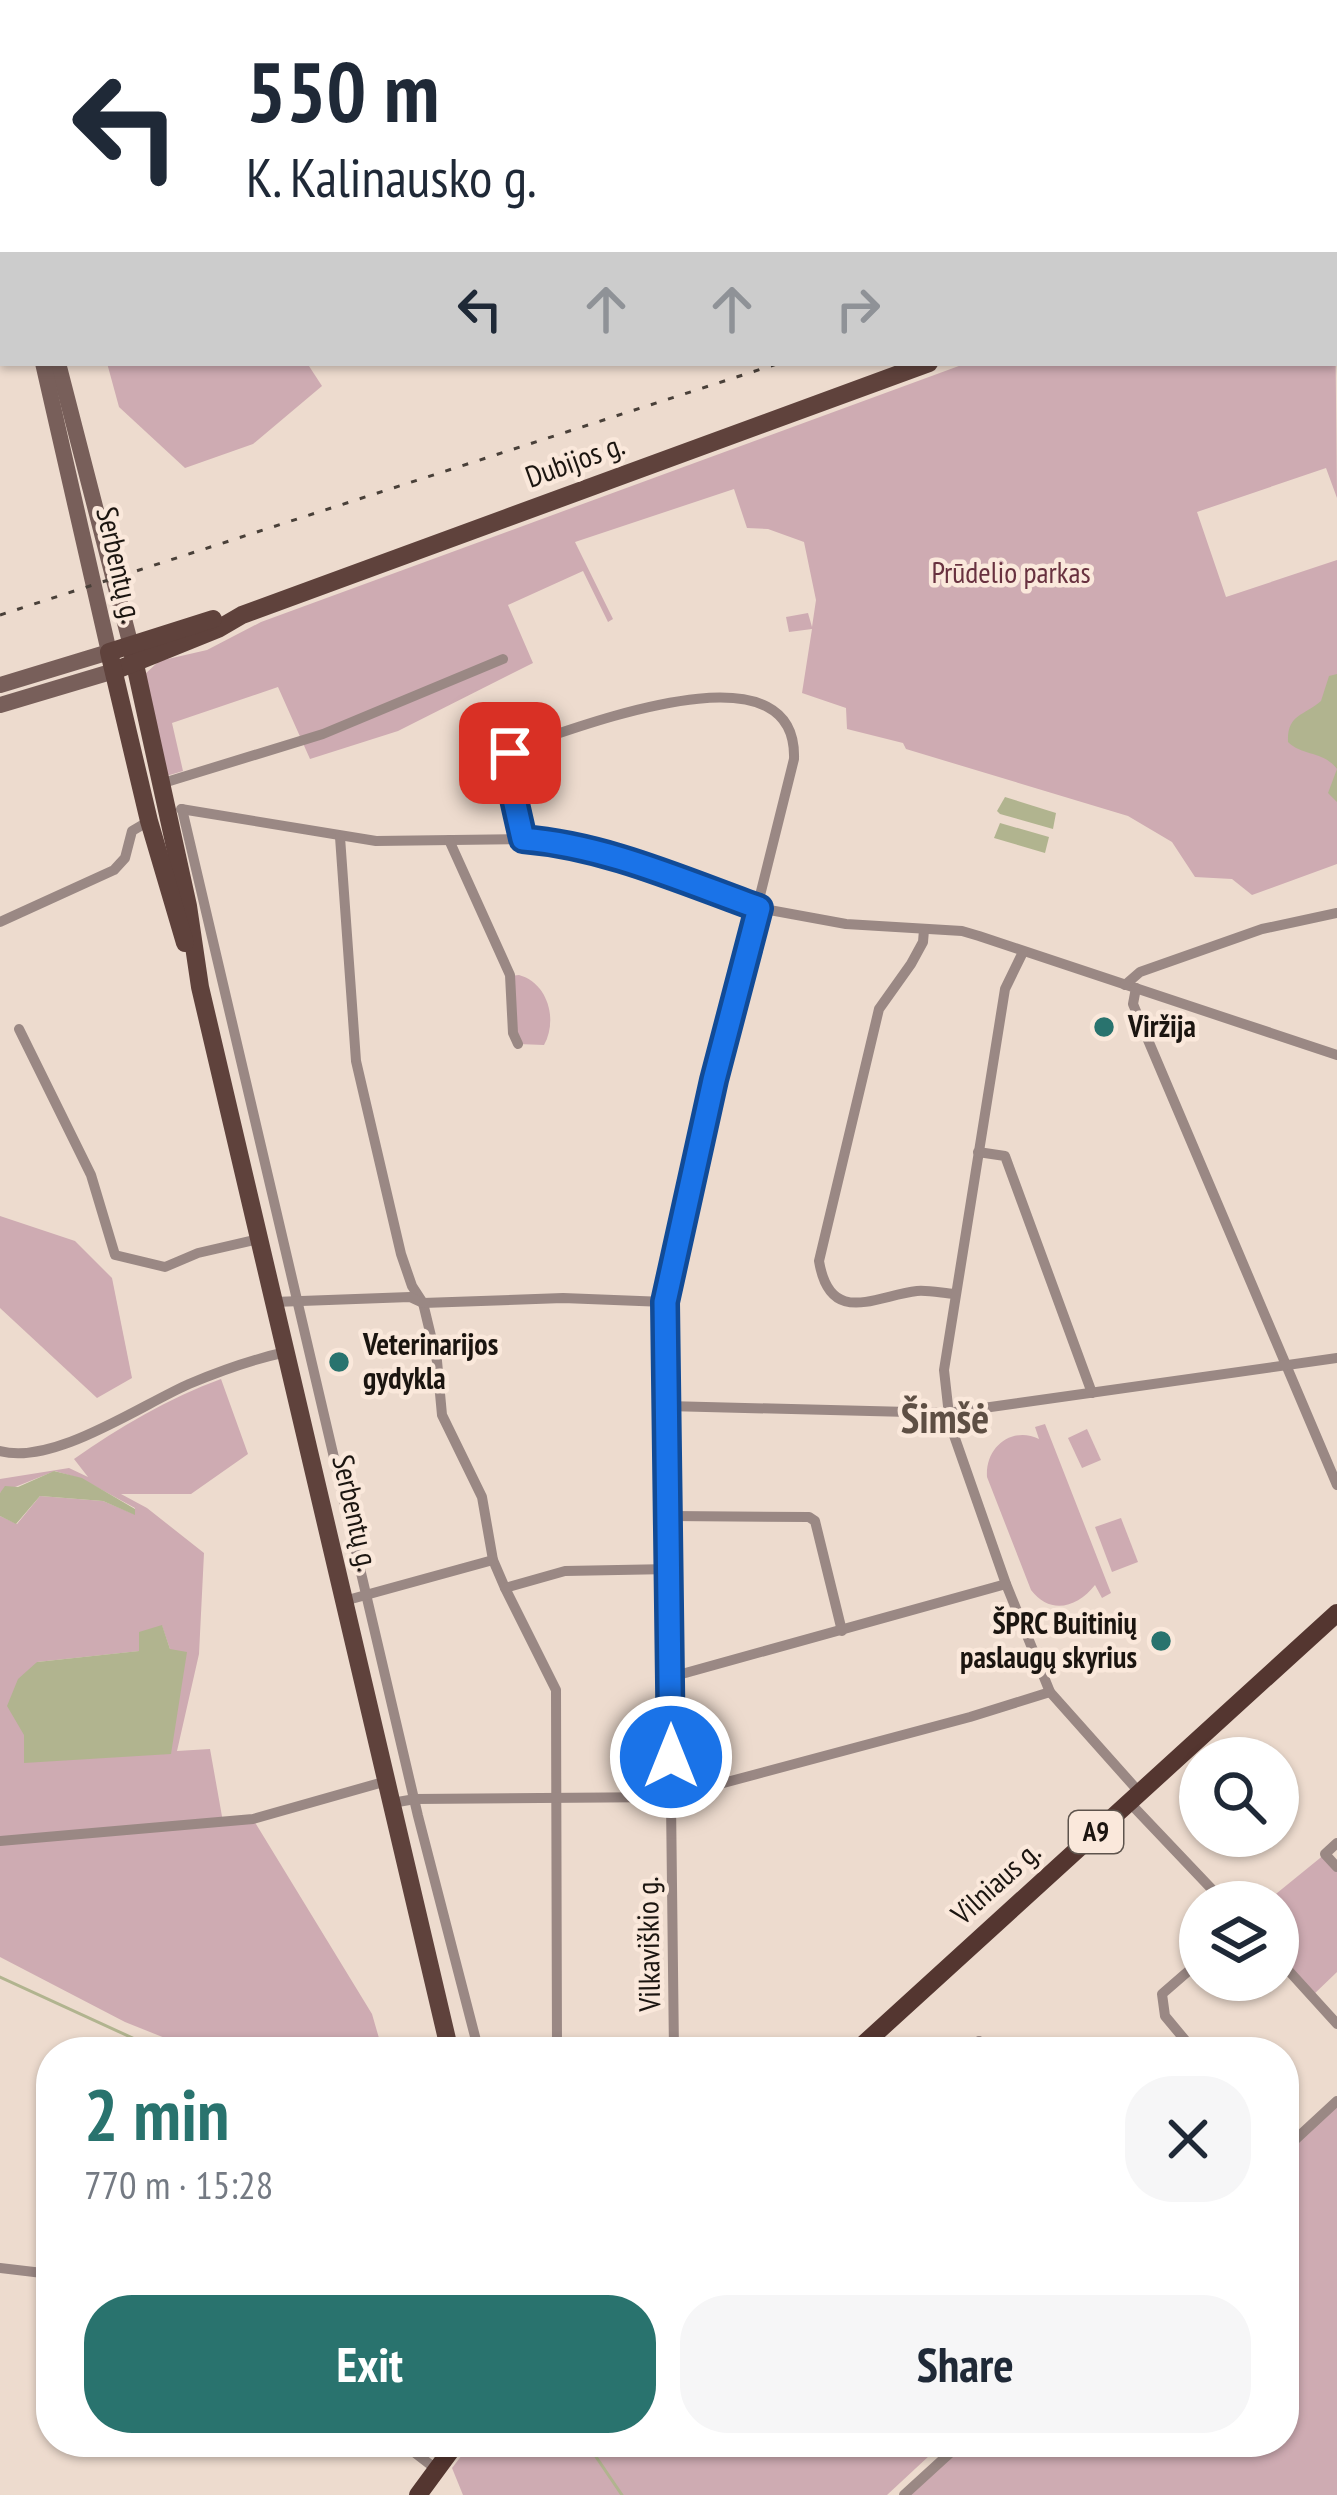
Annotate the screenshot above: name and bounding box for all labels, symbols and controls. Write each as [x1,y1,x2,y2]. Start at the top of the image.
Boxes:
text: 550 m [246,36,439,145]
icon: left [48,48,204,204]
text: K. Kalinausko g. [246,142,537,212]
icon: left [447,276,513,342]
icon: ahead [573,276,639,342]
icon: ahead [699,276,765,342]
icon: right [825,276,891,342]
street label: Dubijos g. [520,424,629,495]
street label: Serbentų g. [88,503,153,627]
park label: Prūdelio parkas [931,552,1091,591]
pin [459,702,561,804]
icon: arrive [477,720,543,786]
place label: Viržija [1127,1006,1196,1045]
marker: Viržija [1091,1014,1117,1040]
place label: Veterinarijos gydykla [362,1324,498,1397]
marker: Veterinarijos gydykla [326,1349,352,1375]
district label: Šimšė [901,1390,989,1445]
street label: Serbentų g. [324,1451,389,1575]
place label: ŠPRC Buitinių paslaugų skyrius [960,1603,1138,1676]
marker: ŠPRC Buitinių paslaugų skyrius [1148,1628,1174,1654]
position arrow [608,1694,734,1820]
map controls [1179,1737,1299,2001]
button: search [1179,1737,1299,1857]
road number: A9 [1069,1811,1123,1853]
street label: Vilniaus g. [941,1832,1048,1933]
street label: Vilkaviškio g. [627,1876,668,2013]
button: layers [1179,1881,1299,2001]
text: 2 min [84,2067,229,2160]
button: close [1125,2076,1251,2202]
text: 770 m · 15:28 [84,2159,273,2210]
button: Exit [84,2295,656,2433]
button: Share [680,2295,1251,2433]

